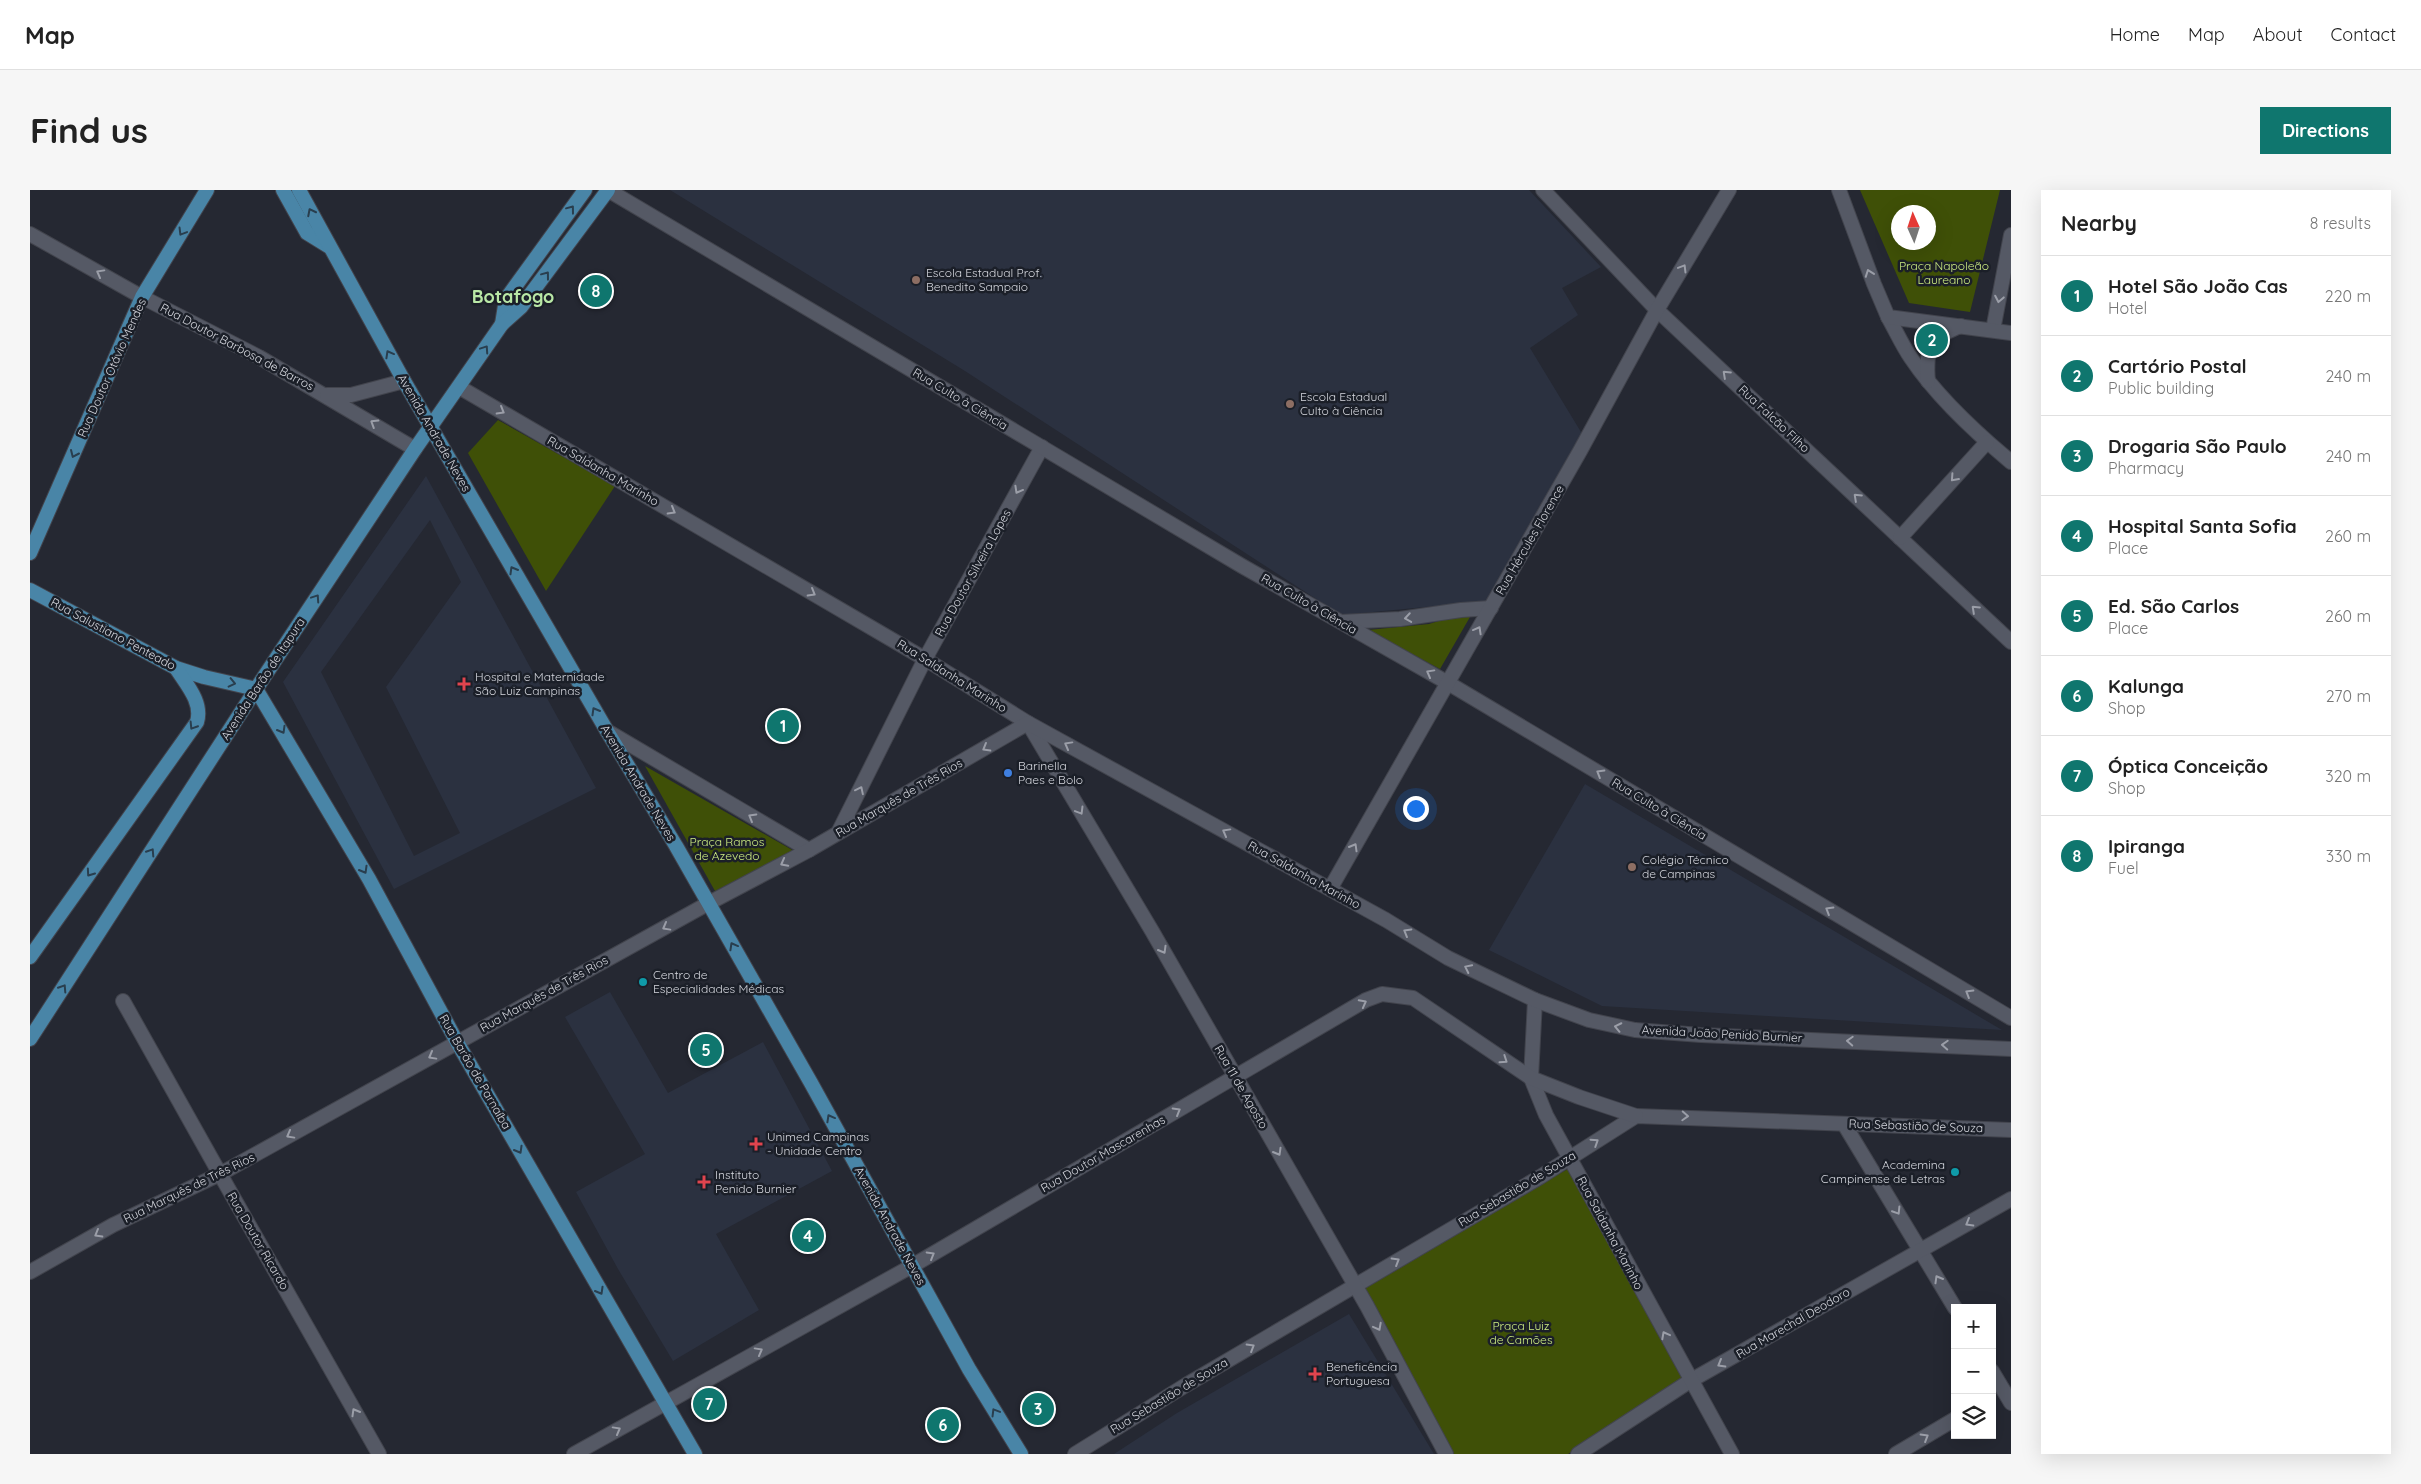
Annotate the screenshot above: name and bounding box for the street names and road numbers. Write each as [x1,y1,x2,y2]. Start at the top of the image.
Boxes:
street label: Rua Doutor Otávio Mendes [74,296,149,440]
street label: Rua Doutor Barbosa de Barros [158,300,317,394]
street label: Rua Culto à Ciência [910,364,1010,433]
street label: Avenida Andrade Neves [395,371,474,494]
street label: Rua Falcão Filho [1736,382,1813,455]
street label: Rua Saldanha Marinho [545,433,662,509]
street label: Rua Hércules Florence [1492,482,1567,597]
street label: Rua Doutor Silveira Lopes [931,506,1014,639]
street label: Rua Culto à Ciência [1259,570,1360,637]
street label: Rua Salustiano Penteado [48,594,178,673]
street label: Avenida Barão de Itapura [217,615,308,743]
street label: Rua Saldanha Marinho [895,636,1010,715]
street label: Avenida Andrade Neves [598,722,679,844]
street label: Rua Marquês de Três Rios [833,755,965,840]
street label: Rua Culto à Ciência [1609,774,1709,843]
street label: Rua Saldanha Marinho [1245,837,1363,912]
street label: Rua Marquês de Três Rios [477,952,611,1035]
street label: Rua Barão de Parnaíba [436,1012,515,1132]
street label: Avenida João Penido Burnier [1641,1022,1803,1045]
street label: Rua 11 de Agosto [1211,1042,1271,1131]
street label: Rua Doutor Mascarenhas [1038,1112,1168,1195]
street label: Rua Sebastião de Souza [1848,1116,1984,1135]
street label: Rua Sebastião de Souza [1455,1147,1578,1230]
street label: Rua Marquês de Três Rios [121,1149,257,1226]
street label: Avenida Andrade Neves [852,1164,929,1288]
street label: Rua Saldanha Marinho [1574,1174,1647,1292]
street label: Rua Doutor Ricardo [224,1189,292,1292]
street label: Rua Marechal Deodoro [1733,1284,1852,1361]
street label: Rua Sebastião de Souza [1107,1354,1230,1437]

